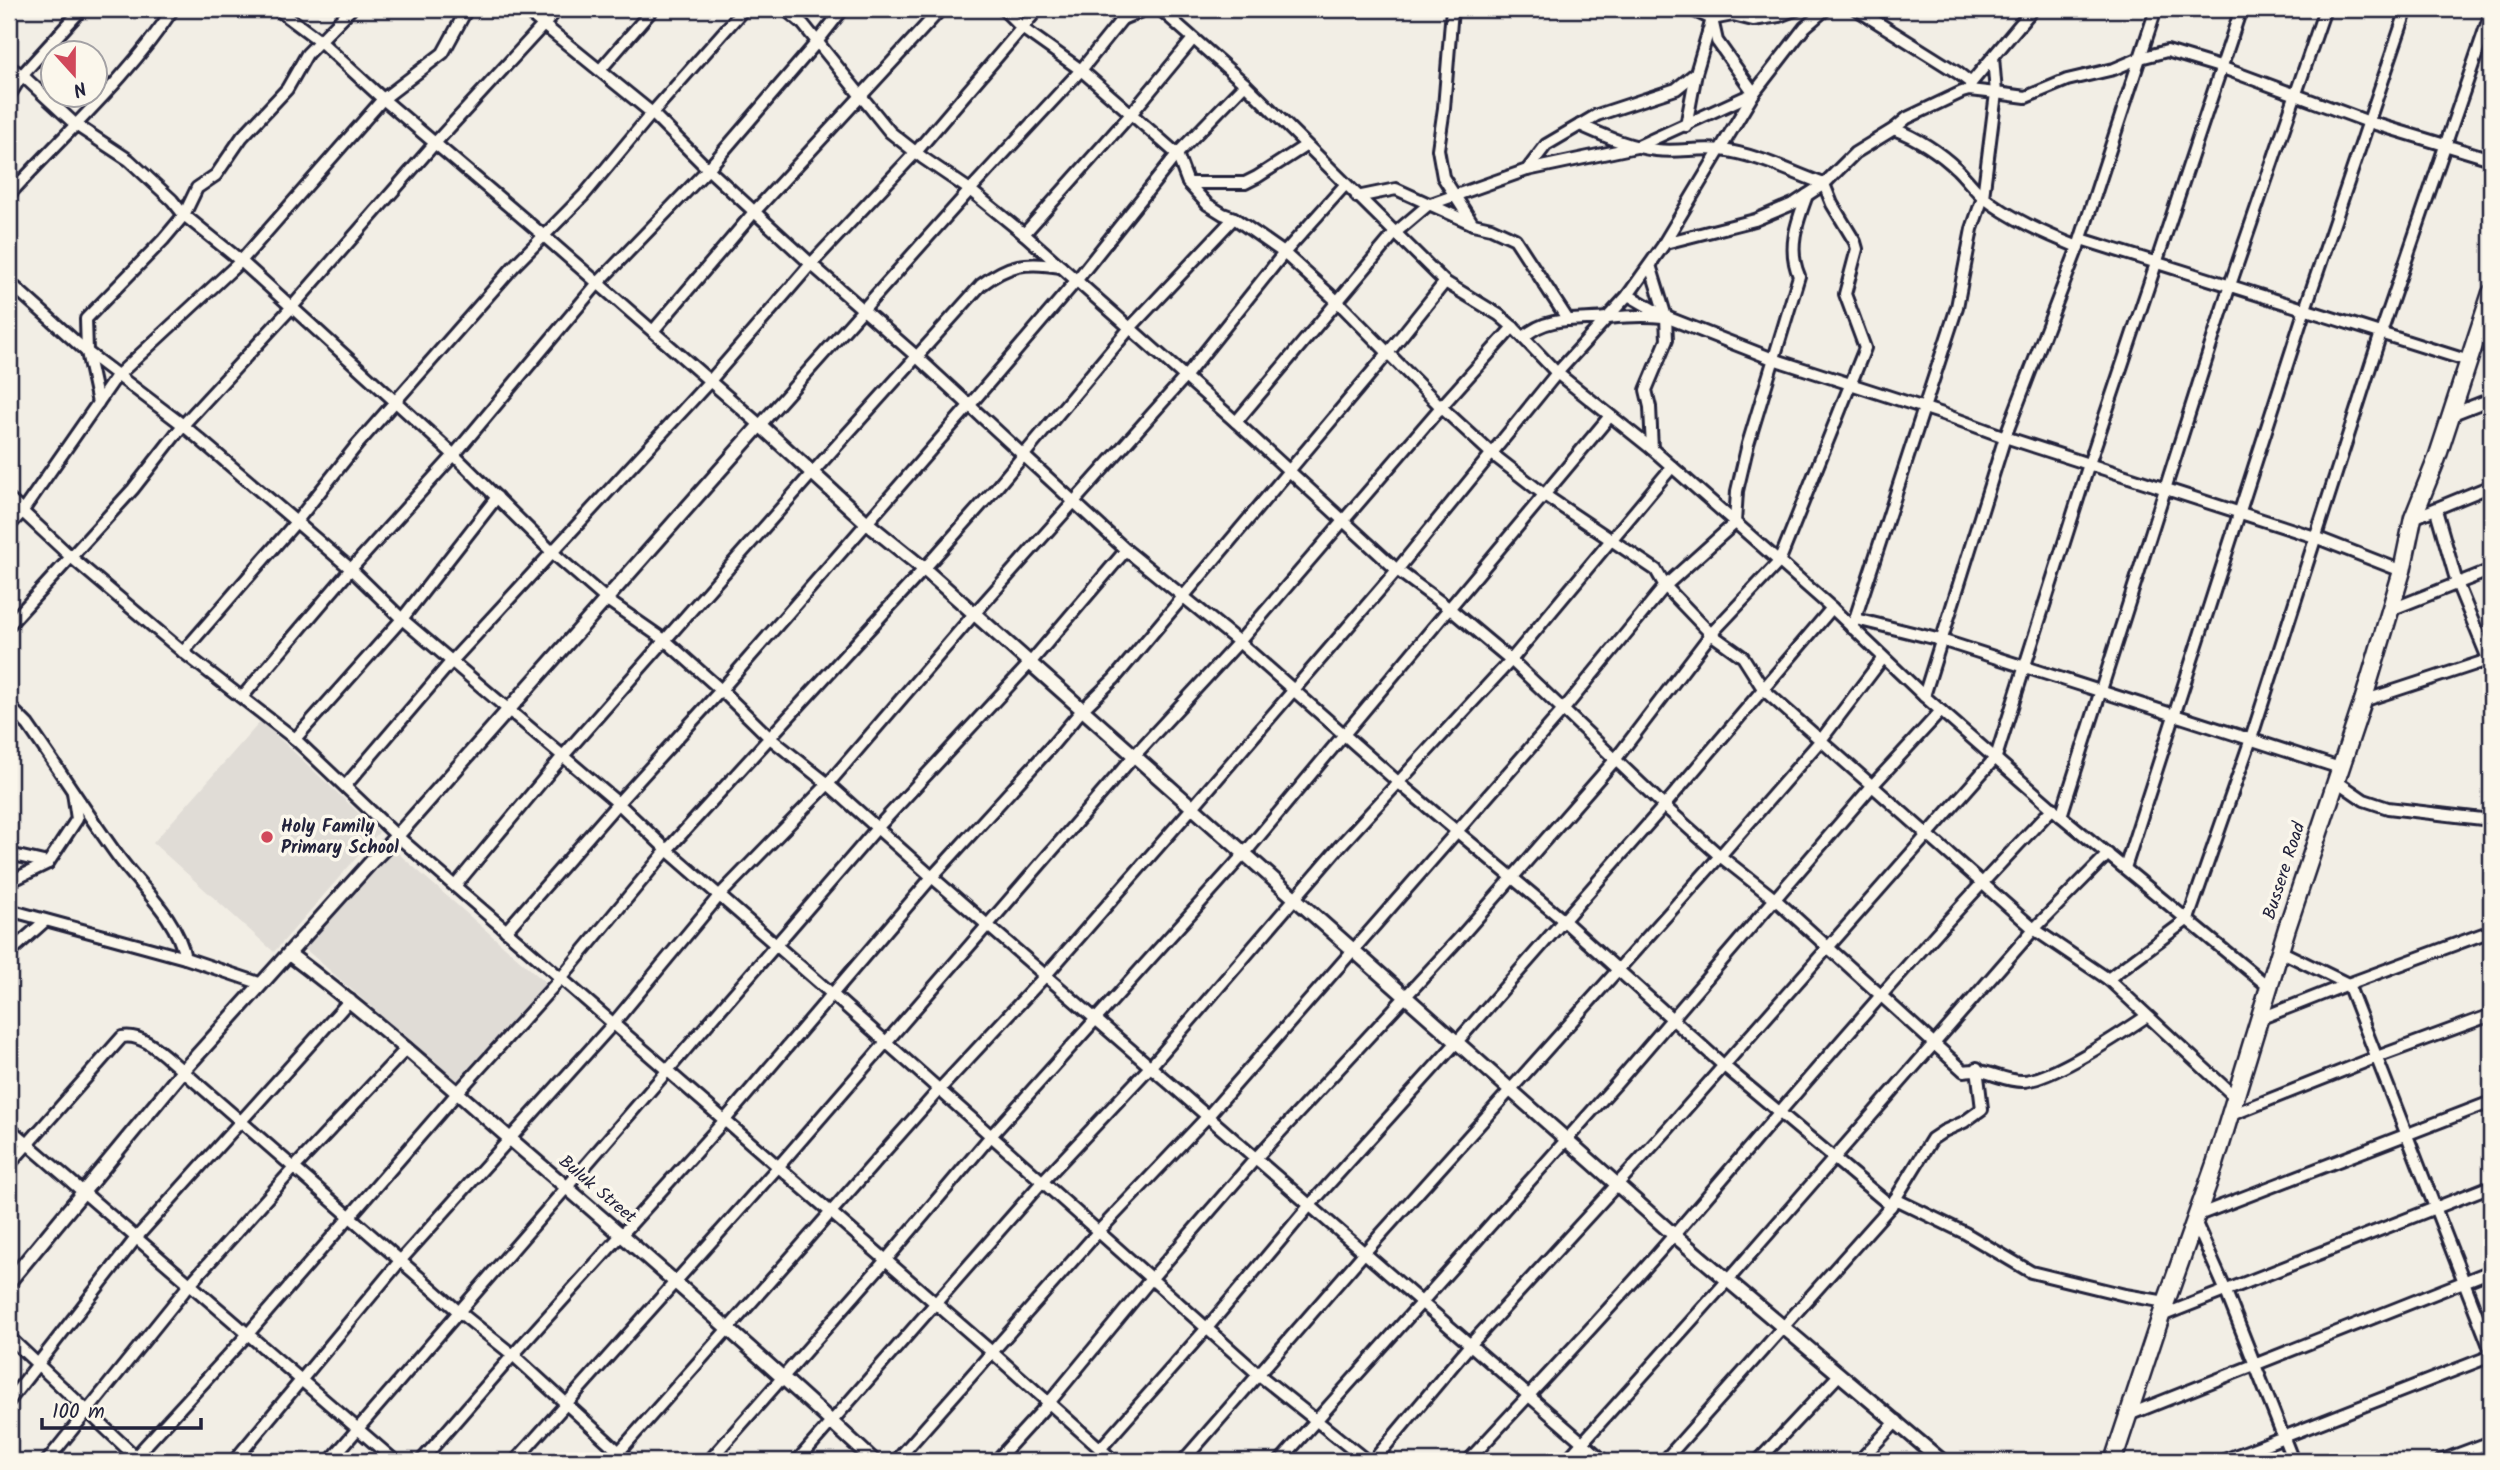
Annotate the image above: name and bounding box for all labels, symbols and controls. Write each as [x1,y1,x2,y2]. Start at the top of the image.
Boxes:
north arrow [38,38,108,108]
text: N [68,72,90,104]
place label: Holy Family Primary School [281,813,399,863]
street label: Bussere Road [2256,818,2315,923]
marker: Holy Family Primary School [259,829,275,845]
street label: Buluk Street [551,1149,643,1232]
scale bar [42,1386,201,1430]
text: 100 m [52,1396,105,1429]

